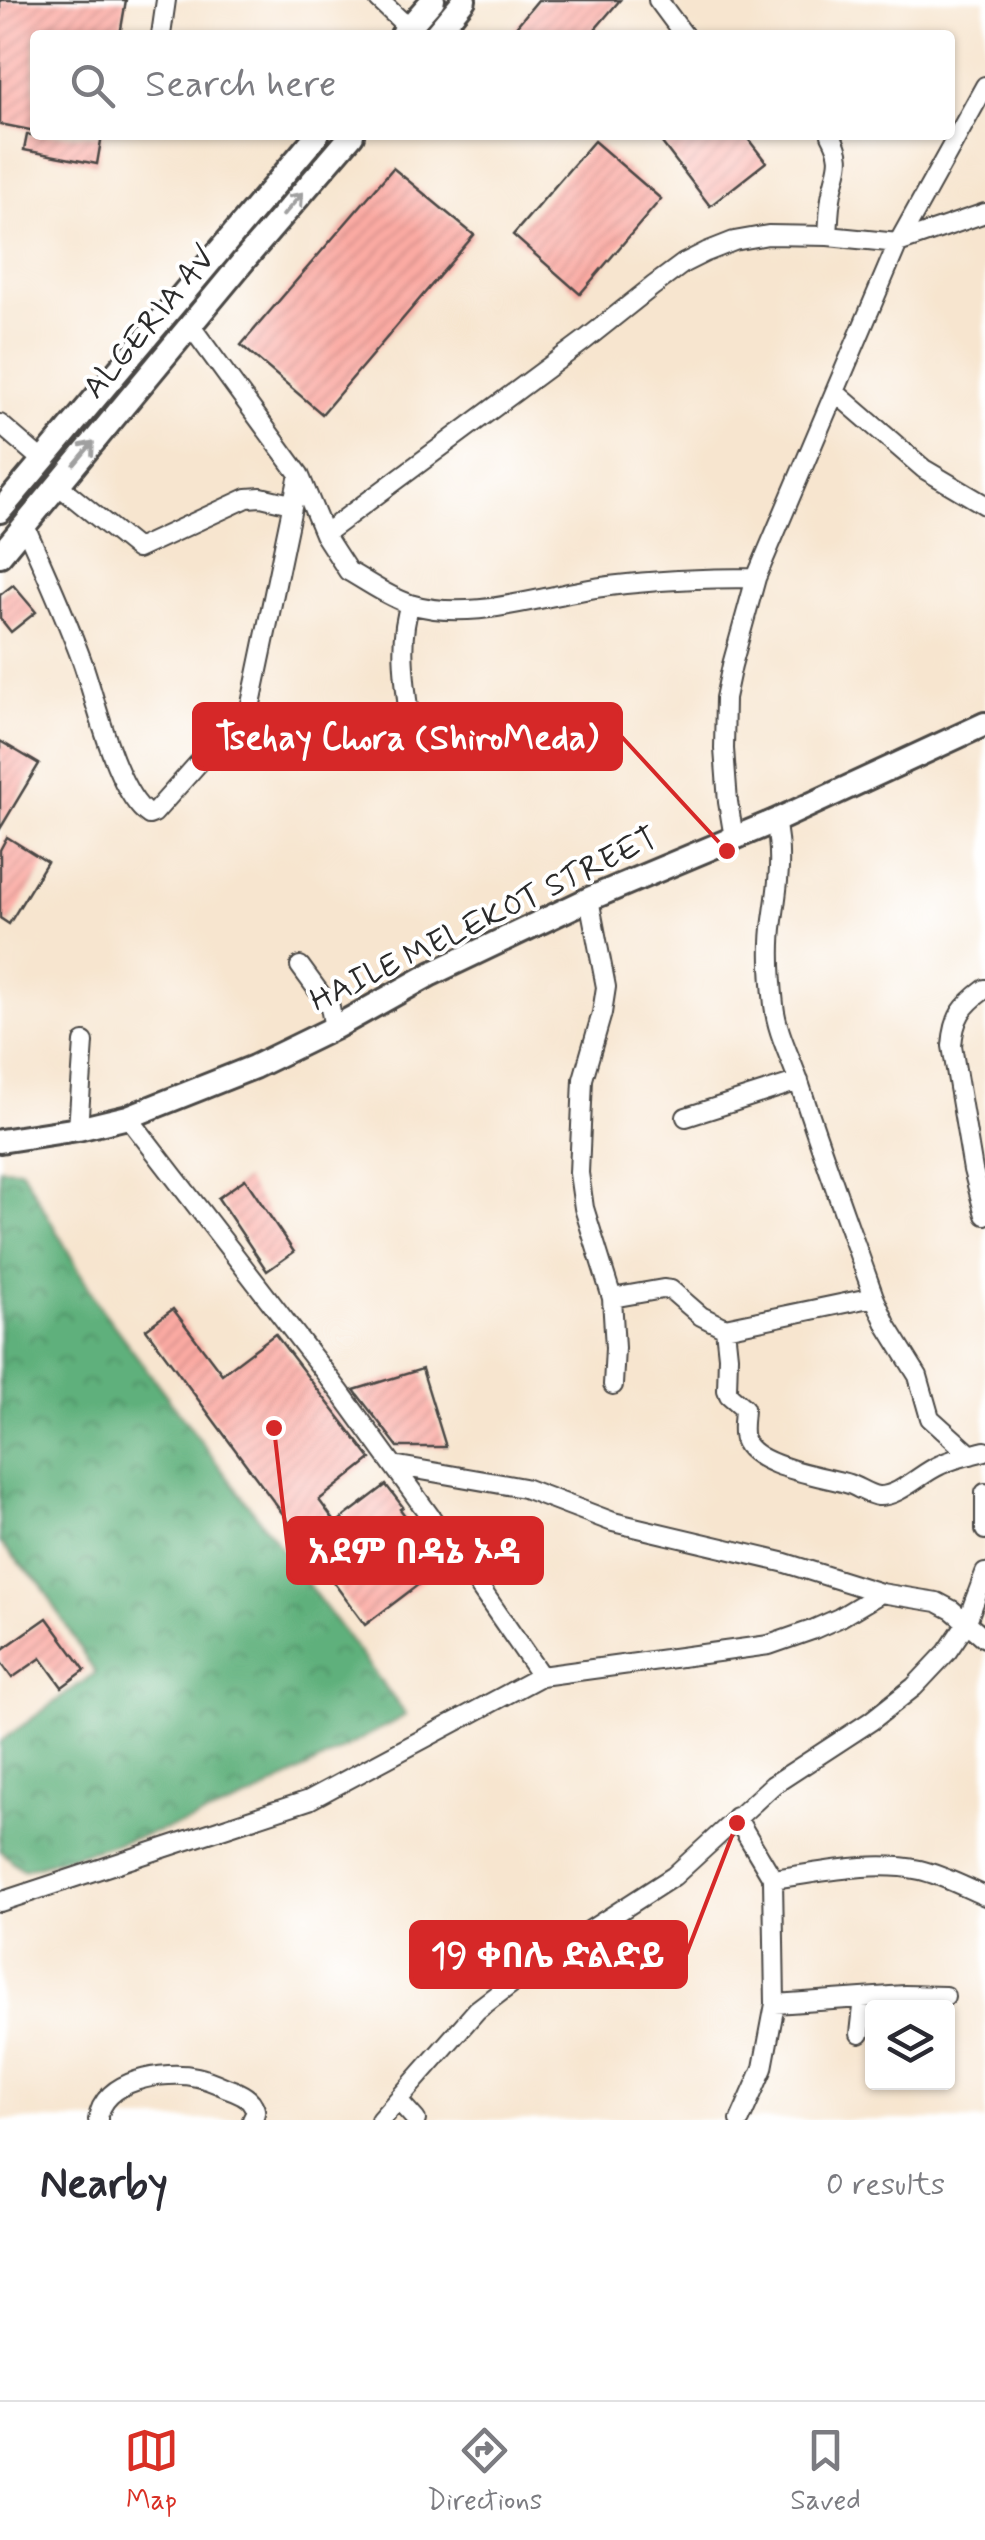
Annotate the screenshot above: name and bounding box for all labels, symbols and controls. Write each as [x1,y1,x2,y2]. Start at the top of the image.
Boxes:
search box [30,30,955,140]
icon: search [65,58,120,113]
text: Search here [145,61,336,110]
one-way arrow [281,191,303,217]
street label: ALGERIA AV [74,238,226,408]
one-way arrow [73,441,95,467]
callout: Tsehay Chora (ShiroMeda) [194,704,621,769]
text: Tsehay Chora (ShiroMeda) [216,716,599,762]
street label: HAILE MELEKOT STREET [303,818,665,1022]
callout: አደም በዳኔ ኦዳ [288,1518,542,1583]
text: አደም በዳኔ ኦዳ [308,1530,522,1576]
callout: 19 ቀበሌ ድልድይ [411,1922,686,1987]
text: 19 ቀበሌ ድልድይ [431,1934,665,1980]
map controls [865,2000,955,2090]
button: layers [865,2000,955,2090]
text: Nearby [40,2158,168,2213]
text: 0 results [826,2164,945,2206]
tab: Map [124,2423,179,2520]
tab: Directions [427,2423,542,2520]
tab: Saved [790,2423,861,2520]

